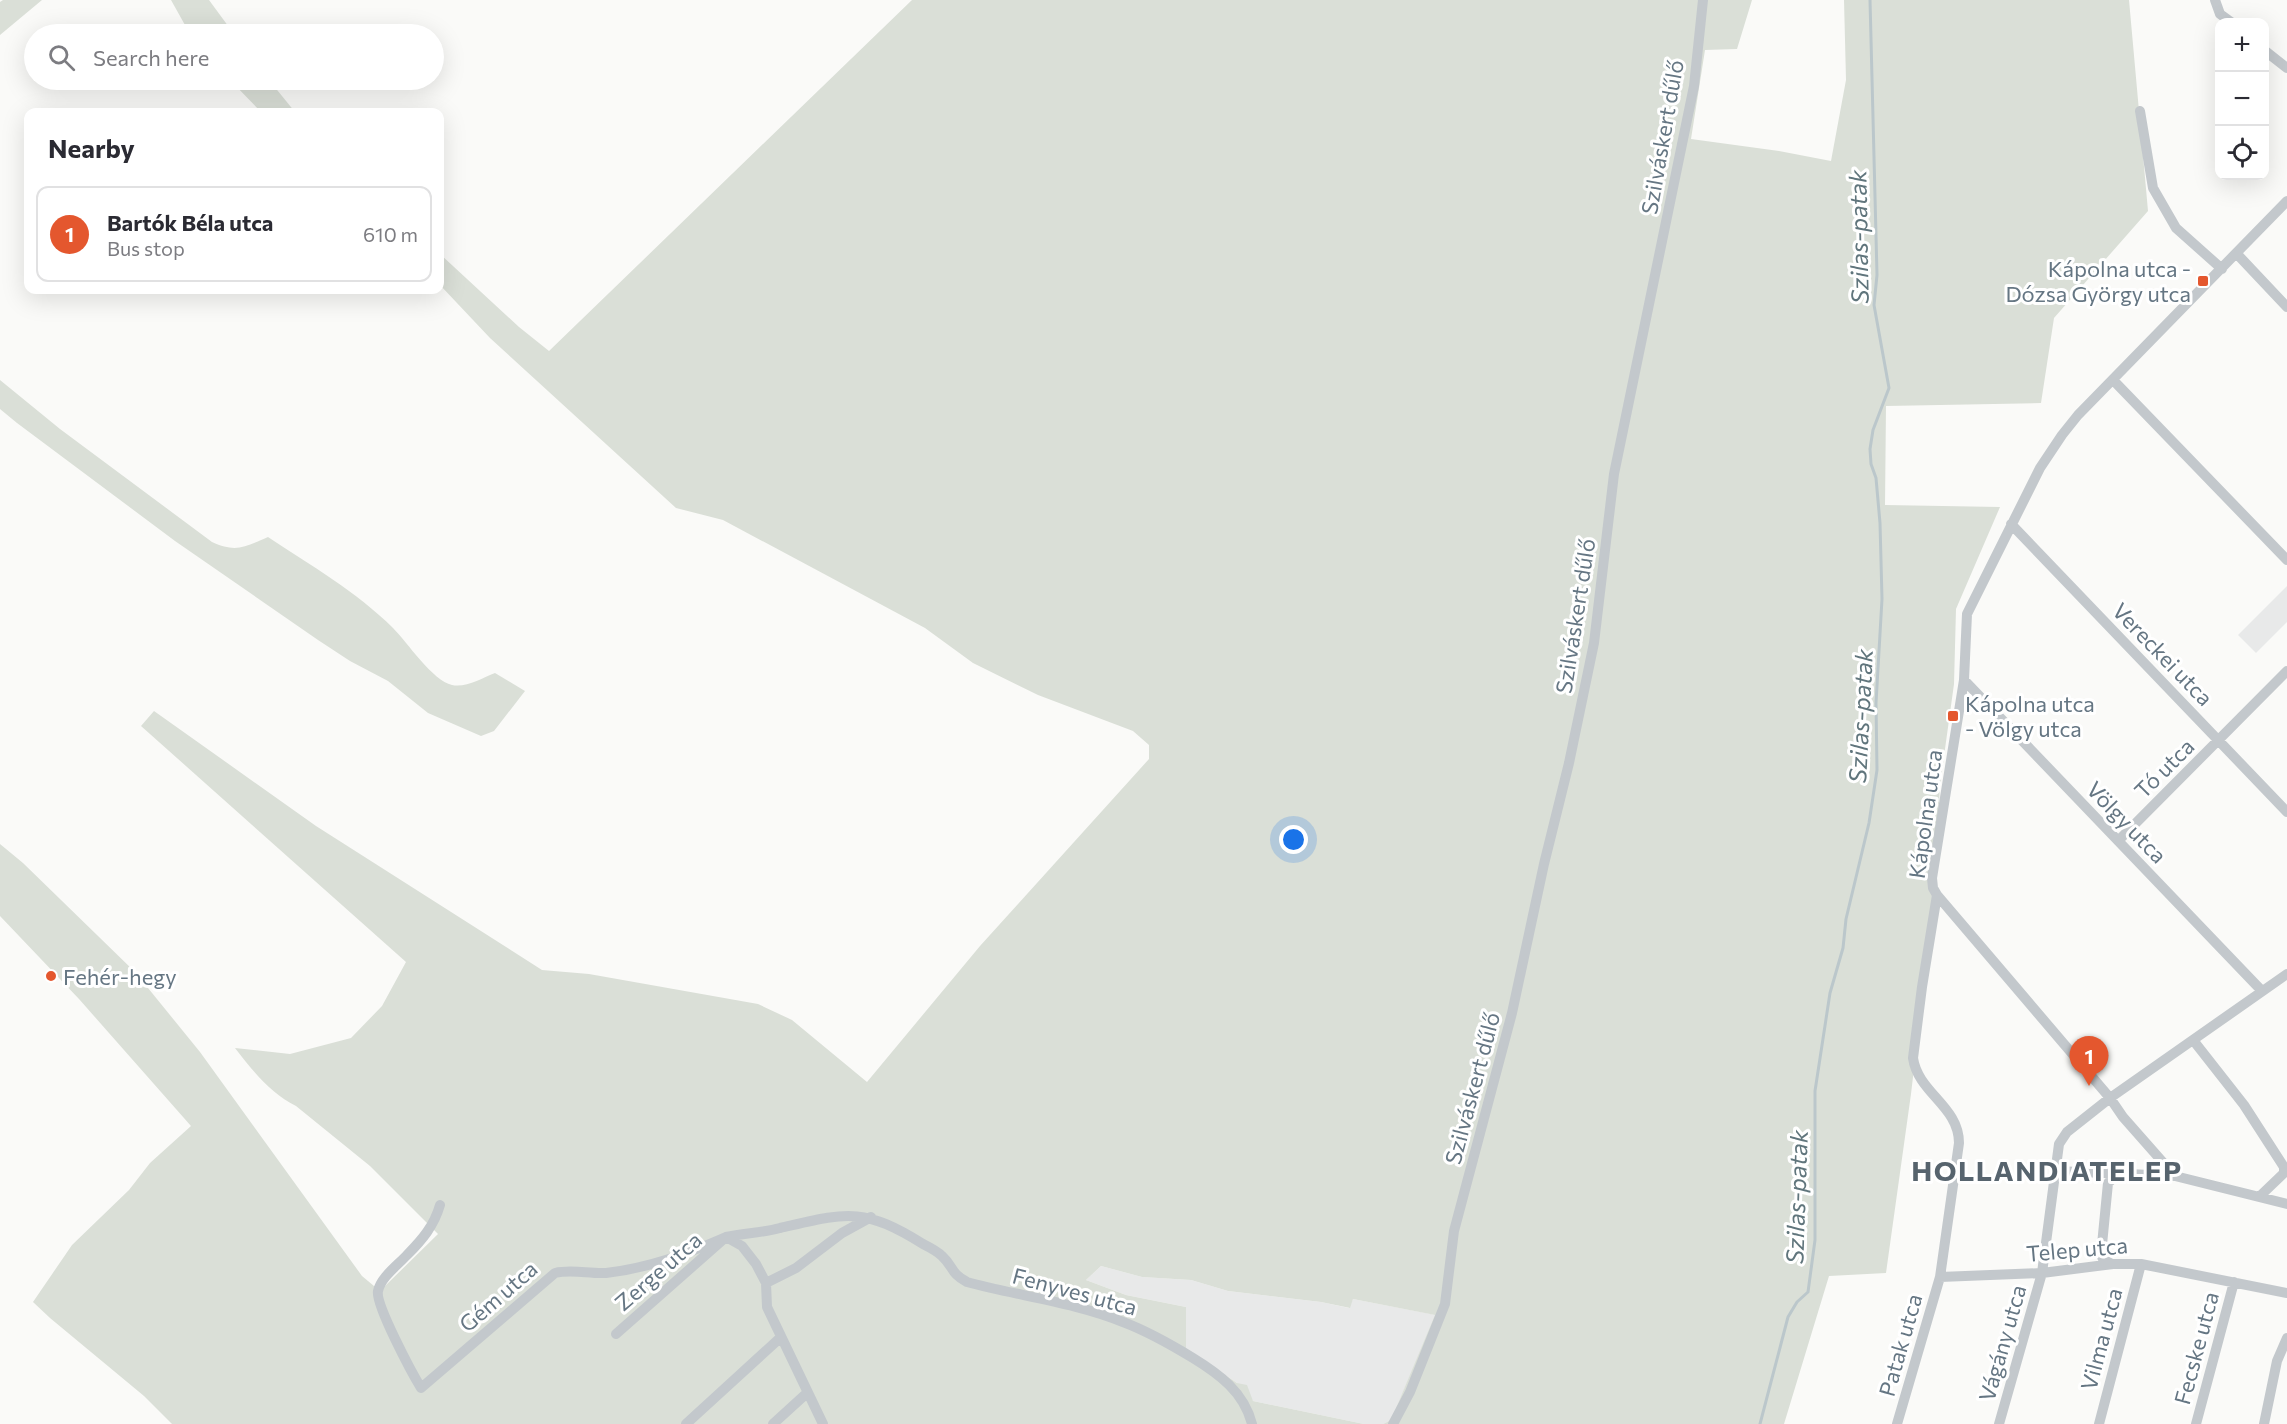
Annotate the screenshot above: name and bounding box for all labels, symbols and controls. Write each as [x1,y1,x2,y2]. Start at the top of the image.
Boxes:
map controls [2215,18,2269,180]
button: + [2215,18,2269,72]
search box [24,24,444,90]
icon: search [45,41,78,74]
text: Search here [93,44,209,71]
street label: Szilváskert dűlő [1635,58,1689,216]
button: − [2215,72,2269,126]
button: locate [2215,126,2269,180]
text: Nearby [48,132,135,163]
water label: Szilas-patak [1842,169,1874,304]
text: Bartók Béla utca [107,209,273,236]
text: 1 [65,222,74,246]
text: 610 m [363,222,418,246]
text: Bus stop [107,236,185,260]
place label: Kápolna utca - Dózsa György utca [2005,255,2191,307]
marker: Kápolna utca - Dózsa György utca [2196,274,2210,288]
street label: Szilváskert dűlő [1549,537,1601,695]
street label: Vereckei utca [2107,597,2219,711]
water label: Szilas-patak [1842,647,1878,784]
place label: Kápolna utca - Völgy utca [1965,690,2095,742]
marker: Kápolna utca - Völgy utca [1946,709,1960,723]
street label: Tó utca [2129,733,2199,803]
street label: Kápolna utca [1903,748,1947,880]
street label: Völgy utca [2081,775,2173,869]
your location [1279,825,1308,854]
place label: Fehér-hegy [63,963,177,990]
marker: Fehér-hegy [44,969,58,983]
street label: Szilváskert dűlő [1439,1009,1505,1167]
pin: 1 [2070,1036,2108,1086]
water label: Szilas-patak [1779,1129,1813,1264]
district label: HOLLANDIATELEP [1911,1153,2183,1187]
street label: Zerge utca [609,1226,707,1316]
street label: Telep utca [2025,1231,2129,1267]
street label: Gém utca [453,1255,543,1337]
street label: Fenyves utca [1010,1261,1140,1321]
street label: Vágány utca [1972,1282,2032,1404]
street label: Vilma utca [2074,1285,2128,1393]
street label: Fecske utca [2168,1289,2224,1407]
street label: Patak utca [1872,1291,1928,1399]

